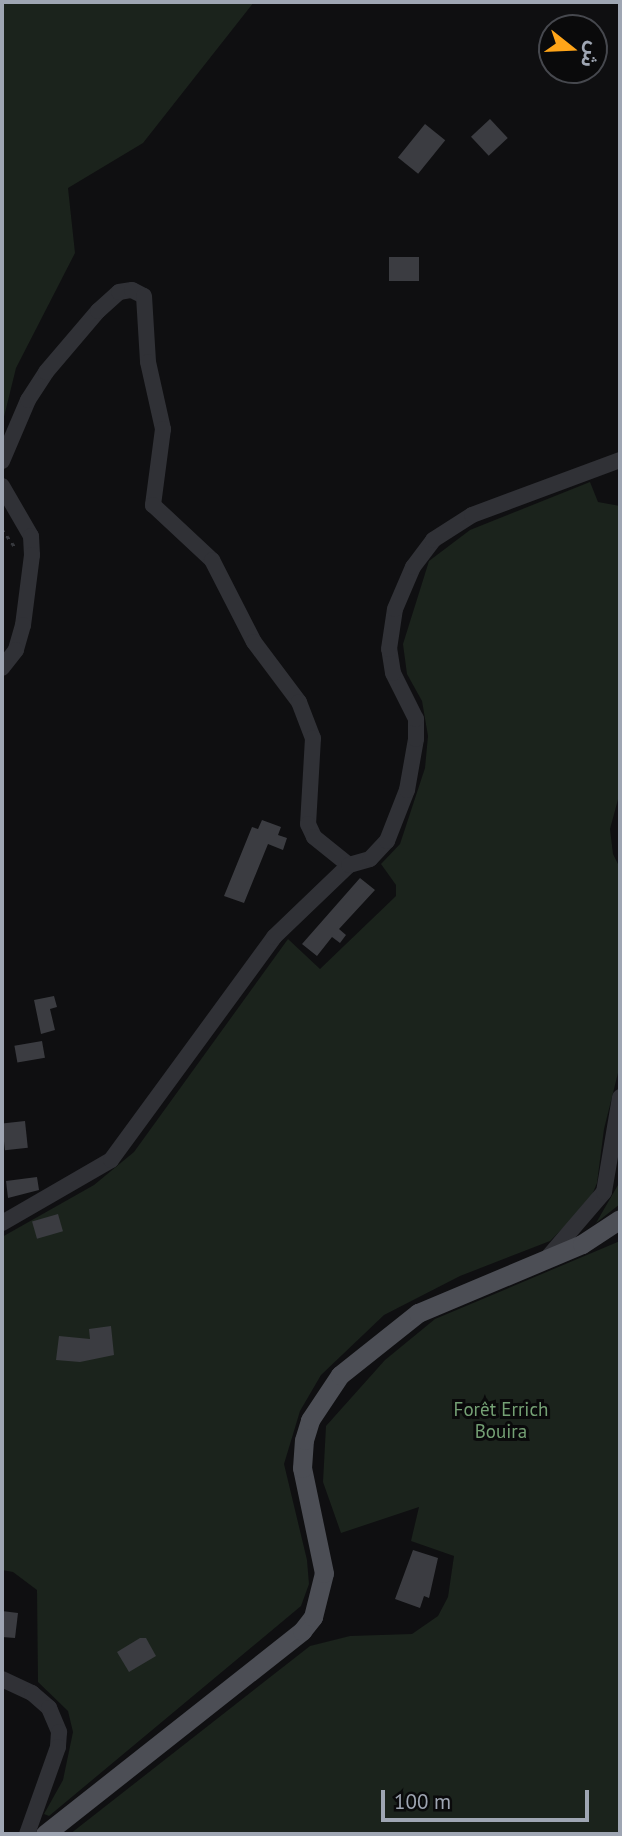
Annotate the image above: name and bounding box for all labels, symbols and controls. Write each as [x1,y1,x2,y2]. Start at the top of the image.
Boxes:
north arrow [538,14,608,84]
text: ش [576,39,607,71]
park label: Forêt Errich Bouira [454,1399,548,1443]
scale bar [384,1776,592,1820]
text: 100 m [394,1788,451,1815]

